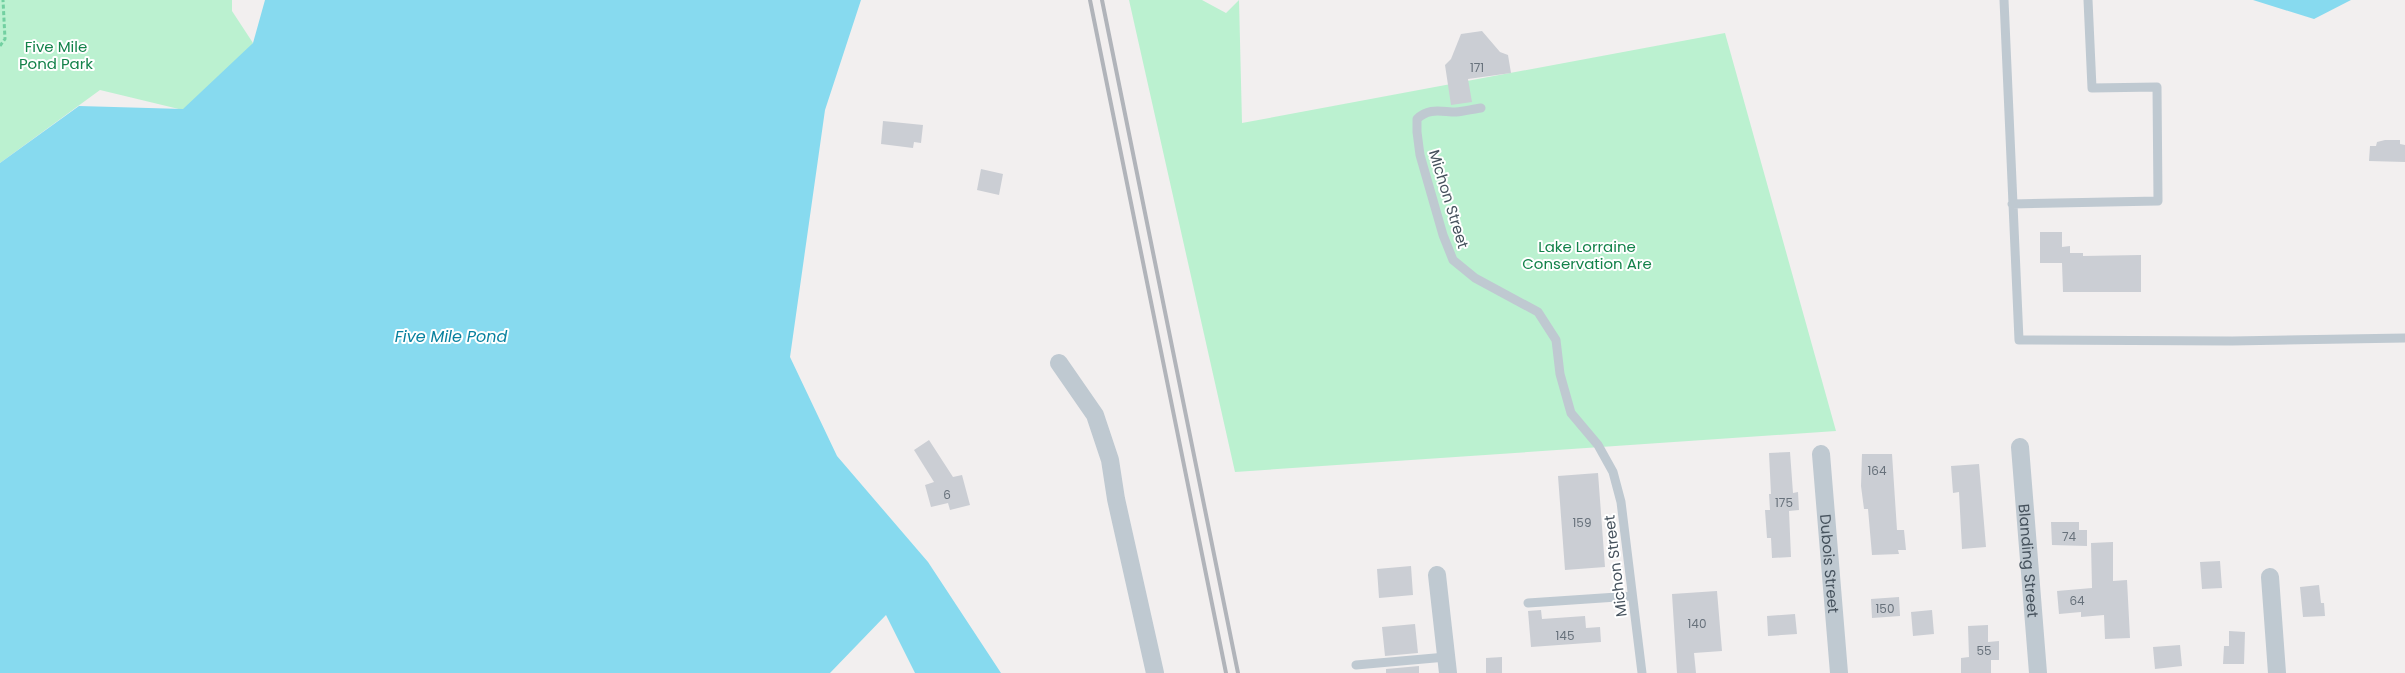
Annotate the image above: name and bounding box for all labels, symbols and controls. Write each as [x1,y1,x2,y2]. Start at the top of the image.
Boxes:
park label: Five Mile Pond Park [19,36,93,74]
house number: 171 [1470,59,1484,76]
street label: Michon Street [1424,147,1474,251]
park label: Lake Lorraine Conservation Are [1522,236,1652,274]
water label: Five Mile Pond [395,325,507,348]
house number: 164 [1867,462,1887,479]
house number: 6 [943,486,951,503]
house number: 175 [1775,494,1793,511]
street label: Blanding Street [2014,503,2044,618]
street label: Dubois Street [1815,513,1845,614]
house number: 159 [1573,514,1591,531]
street label: Michon Street [1598,514,1632,618]
house number: 74 [2062,528,2076,545]
house number: 64 [2069,592,2085,609]
house number: 150 [1876,600,1894,617]
house number: 140 [1688,615,1706,632]
house number: 145 [1556,627,1574,644]
house number: 55 [1976,642,1992,659]

